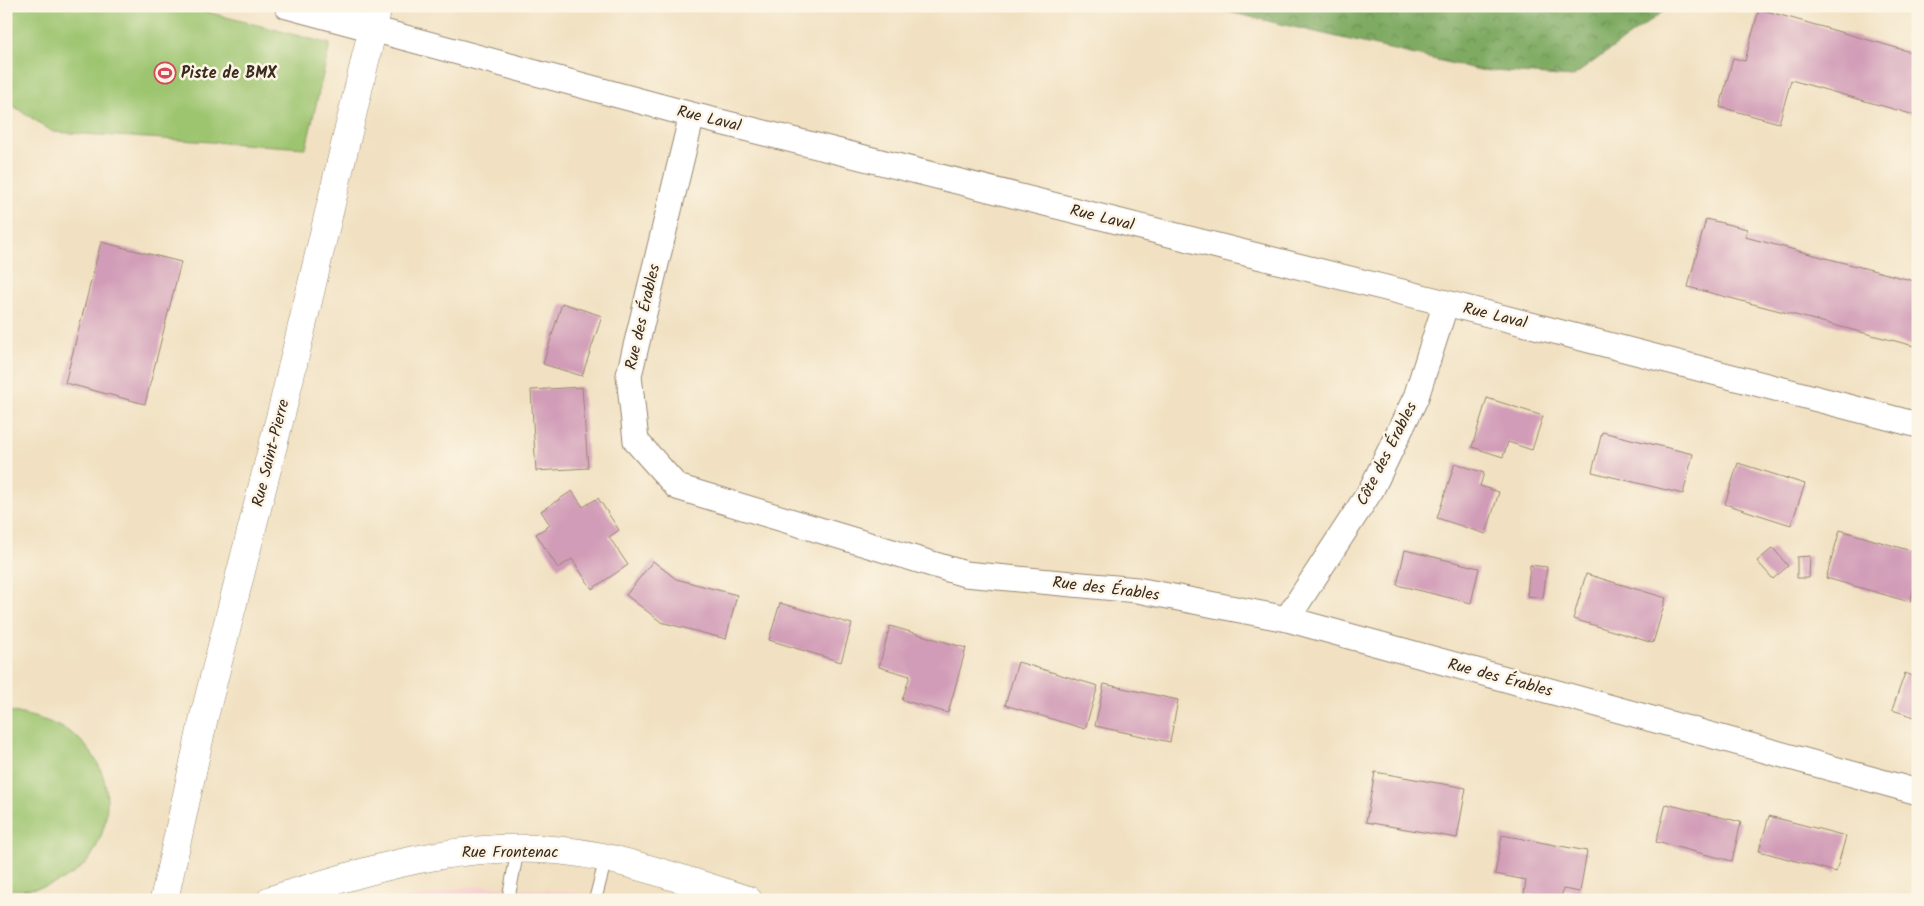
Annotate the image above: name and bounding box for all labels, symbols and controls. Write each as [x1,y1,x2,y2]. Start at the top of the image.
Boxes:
sports icon: Piste de BMX [153,61,177,85]
place label: Piste de BMX [181,61,277,86]
street label: Rue Laval [674,99,744,139]
street label: Rue Laval [1067,198,1137,238]
street label: Rue des Érables [619,262,667,372]
street label: Rue Laval [1460,296,1530,336]
street label: Rue Saint-Pierre [246,397,296,509]
street label: Côte des Érables [1350,398,1424,510]
street label: Rue des Érables [1051,570,1161,608]
street label: Rue des Érables [1445,652,1555,704]
street label: Rue Frontenac [462,840,558,865]

